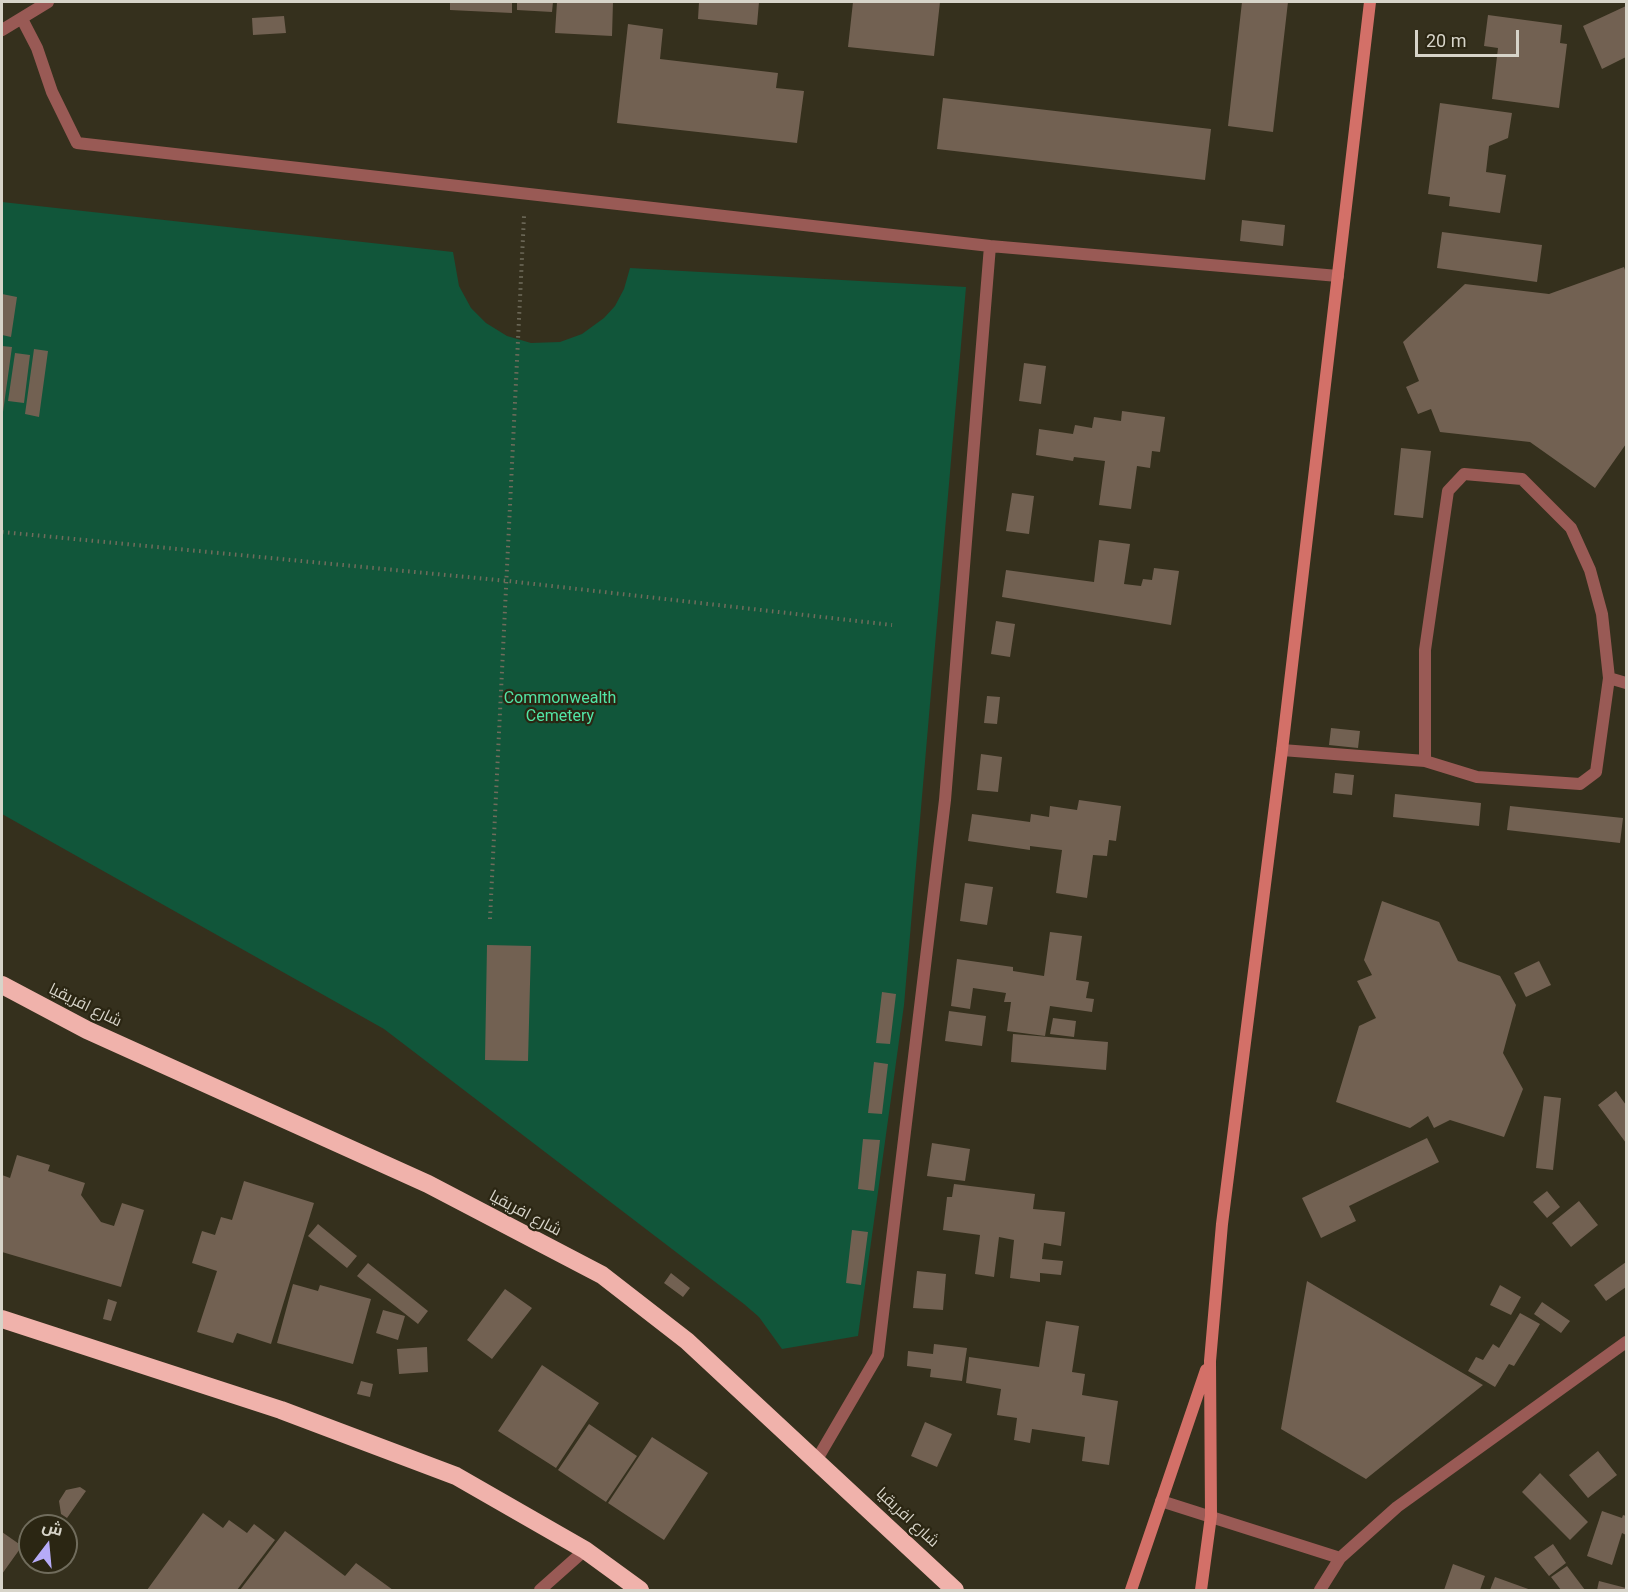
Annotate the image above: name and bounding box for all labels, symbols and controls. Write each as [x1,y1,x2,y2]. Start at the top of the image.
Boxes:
scale bar [1418,18,1522,56]
text: 20 m [1426,30,1466,51]
park label: Commonwealth Cemetery [504,689,616,727]
street label: شارع افريقيا [45,980,125,1032]
street label: شارع افريقيا [486,1187,564,1241]
street label: شارع افريقيا [872,1484,942,1552]
north arrow [18,1514,78,1574]
text: ش [40,1516,65,1540]

